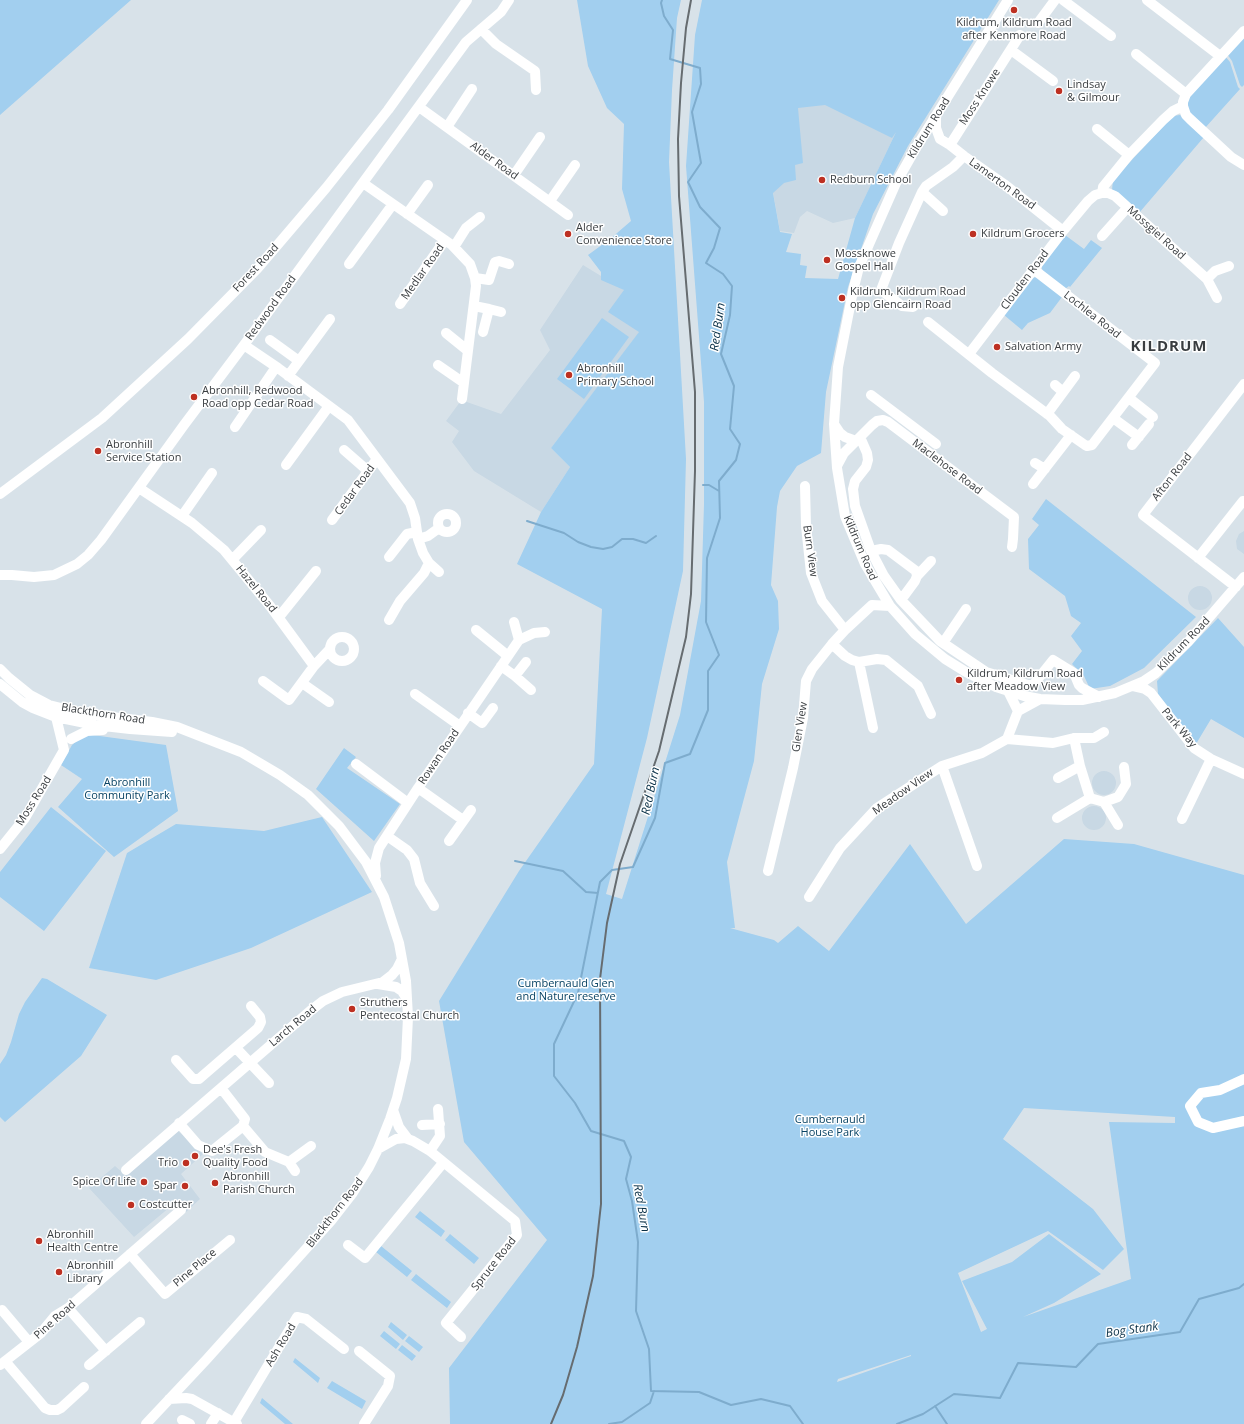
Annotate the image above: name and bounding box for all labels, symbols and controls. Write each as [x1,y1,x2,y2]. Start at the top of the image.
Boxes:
marker: Kildrum, Kildrum Road after Kenmore Road [1009,5,1019,15]
place label: Kildrum, Kildrum Road after Kenmore Road [956,16,1072,42]
street label: Moss Knowe [957,66,1003,128]
place label: Lindsay & Gilmour [1067,78,1119,104]
marker: Lindsay & Gilmour [1054,86,1064,96]
street label: Kildrum Road [905,95,953,161]
street label: Alder Road [467,139,521,183]
street label: Lamerton Road [966,155,1038,213]
place label: Redburn School [830,173,911,187]
marker: Redburn School [817,175,827,185]
street label: Mossgiel Road [1124,203,1188,263]
place label: Alder Convenience Store [576,221,672,247]
place label: Kildrum Grocers [981,227,1065,241]
marker: Alder Convenience Store [563,229,573,239]
marker: Kildrum Grocers [968,229,978,239]
street label: Forest Road [230,241,282,295]
street label: Medlar Road [399,241,447,303]
place label: Mossknowe Gospel Hall [835,247,896,273]
street label: Clouden Road [998,247,1052,313]
marker: Mossknowe Gospel Hall [822,255,832,265]
street label: Redwood Road [243,273,299,343]
place label: Kildrum, Kildrum Road opp Glencairn Road [850,285,966,311]
street label: Lochlea Road [1061,289,1123,341]
marker: Kildrum, Kildrum Road opp Glencairn Road [837,293,847,303]
water label: Red Burn [707,302,729,352]
district label: KILDRUM [1131,338,1207,356]
place label: Salvation Army [1005,340,1082,354]
marker: Salvation Army [992,342,1002,352]
place label: Abronhill Primary School [577,362,654,388]
marker: Abronhill Primary School [564,370,574,380]
place label: Abronhill, Redwood Road opp Cedar Road [202,384,314,410]
marker: Abronhill, Redwood Road opp Cedar Road [189,392,199,402]
street label: Maclehose Road [909,436,985,498]
place label: Abronhill Service Station [106,438,181,464]
marker: Abronhill Service Station [93,446,103,456]
street label: Afton Road [1149,450,1195,504]
street label: Cedar Road [332,462,378,518]
street label: Kildrum Road [840,513,880,583]
street label: Burn View [800,524,820,578]
street label: Hazel Road [233,563,279,615]
street label: Kildrum Road [1155,614,1213,674]
place label: Kildrum, Kildrum Road after Meadow View [967,667,1083,693]
marker: Kildrum, Kildrum Road after Meadow View [954,675,964,685]
street label: Blackthorn Road [60,701,146,727]
street label: Glen View [790,701,810,753]
street label: Park Way [1159,706,1199,750]
street label: Rowan Road [416,727,462,787]
water label: Red Burn [639,766,663,816]
street label: Meadow View [870,766,936,818]
street label: Moss Road [14,774,54,828]
park label: Abronhill Community Park [84,776,170,802]
park label: Cumbernauld Glen and Nature reserve [516,977,616,1003]
place label: Struthers Pentecostal Church [360,996,459,1022]
street label: Larch Road [267,1002,319,1050]
marker: Struthers Pentecostal Church [347,1004,357,1014]
park label: Cumbernauld House Park [795,1113,865,1139]
place label: Dee's Fresh Quality Food [203,1143,268,1169]
marker: Dee's Fresh Quality Food [190,1151,200,1161]
place label: Trio [158,1156,178,1170]
marker: Trio [181,1158,191,1168]
place label: Abronhill Parish Church [223,1170,295,1196]
place label: Spice Of Life [73,1175,136,1189]
street label: Blackthorn Road [304,1176,366,1250]
marker: Spice Of Life [139,1177,149,1187]
marker: Abronhill Parish Church [210,1178,220,1188]
place label: Spar [154,1179,177,1193]
marker: Spar [180,1181,190,1191]
water label: Red Burn [630,1183,652,1233]
place label: Costcutter [139,1198,192,1212]
marker: Costcutter [126,1200,136,1210]
place label: Abronhill Health Centre [47,1228,118,1254]
street label: Spruce Road [469,1235,519,1293]
marker: Abronhill Health Centre [34,1236,44,1246]
street label: Pine Place [171,1246,219,1290]
place label: Abronhill Library [67,1259,114,1285]
marker: Abronhill Library [54,1267,64,1277]
street label: Pine Road [31,1298,79,1342]
water label: Bog Stank [1105,1319,1159,1341]
street label: Ash Road [263,1321,299,1369]

